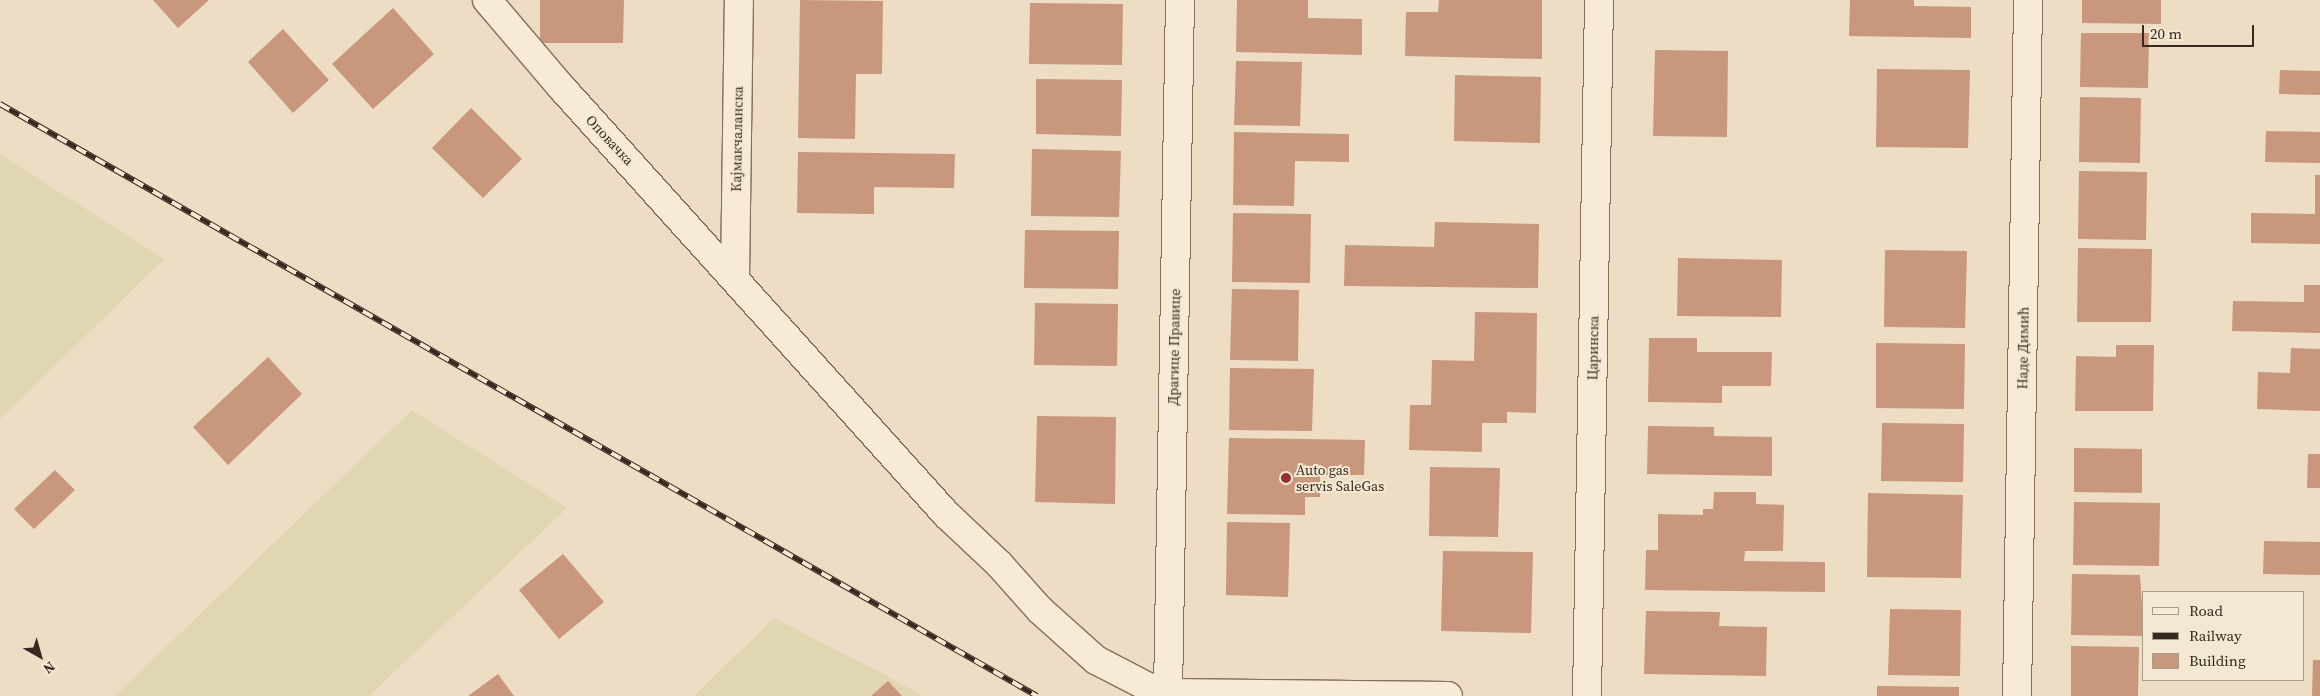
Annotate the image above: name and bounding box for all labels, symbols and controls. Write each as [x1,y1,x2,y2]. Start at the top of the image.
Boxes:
scale bar [2145,15,2258,47]
text: 20 m [2150,23,2182,44]
street label: Кајмакчаланска [728,86,746,192]
street label: Оповачка [583,111,637,169]
street label: Драгице Правице [1165,288,1183,406]
street label: Наде Димић [2014,306,2032,390]
street label: Царинска [1584,315,1602,381]
place label: Auto gas servis SaleGas [1296,462,1384,494]
marker: Auto gas servis SaleGas [1280,472,1292,484]
legend [2142,591,2305,681]
text: Road [2189,600,2223,621]
text: Railway [2189,625,2242,646]
north arrow [15,631,65,681]
text: Building [2189,650,2246,671]
text: N [39,657,59,679]

